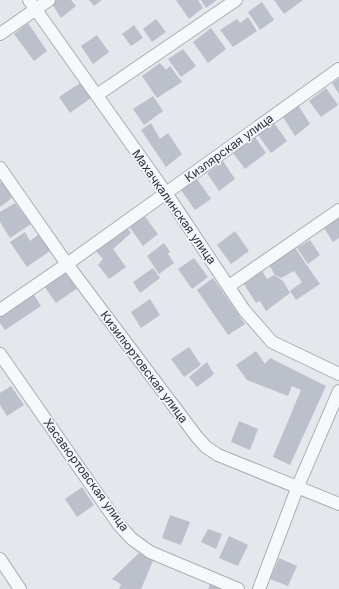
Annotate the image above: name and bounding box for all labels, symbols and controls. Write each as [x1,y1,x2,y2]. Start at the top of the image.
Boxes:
street label: Кизлярская улица [181,110,276,185]
street label: Махачкалинская улица [129,147,220,267]
street label: Кизилюртовская улица [97,308,191,426]
street label: Хасавюртовская улица [40,415,132,534]

